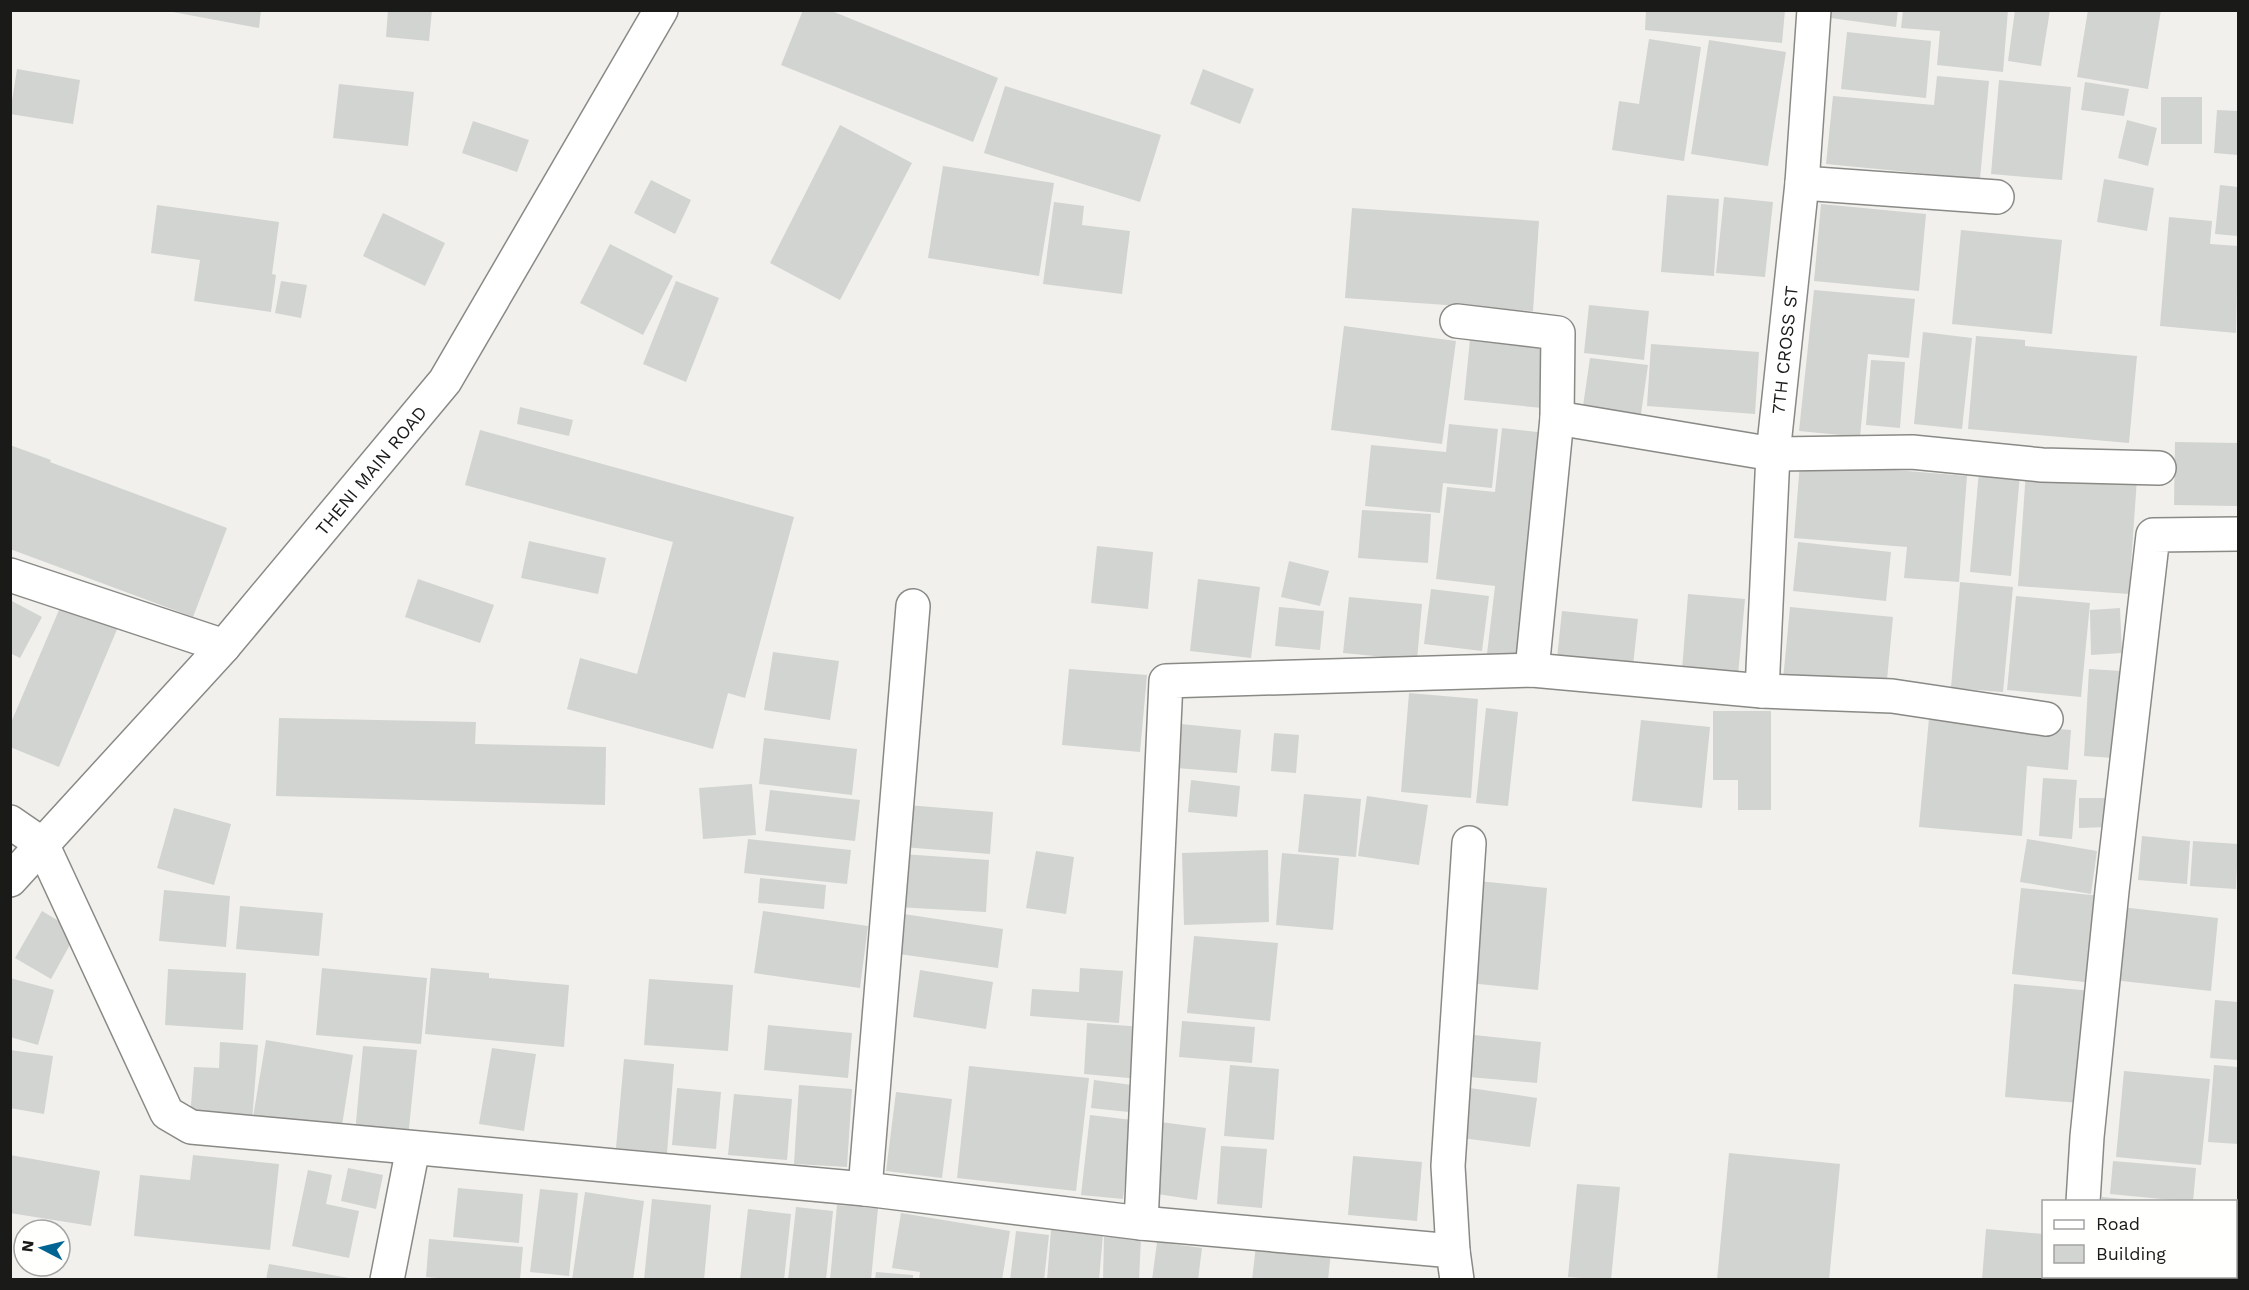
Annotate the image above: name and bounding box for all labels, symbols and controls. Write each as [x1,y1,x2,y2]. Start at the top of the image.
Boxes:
street label: 7TH CROSS ST [1767,284,1801,415]
street label: THENI MAIN ROAD [311,401,431,539]
legend [2042,1200,2237,1278]
text: Road [2096,1213,2140,1234]
north arrow [12,1218,72,1278]
text: N [17,1239,38,1253]
text: Building [2096,1243,2166,1264]

